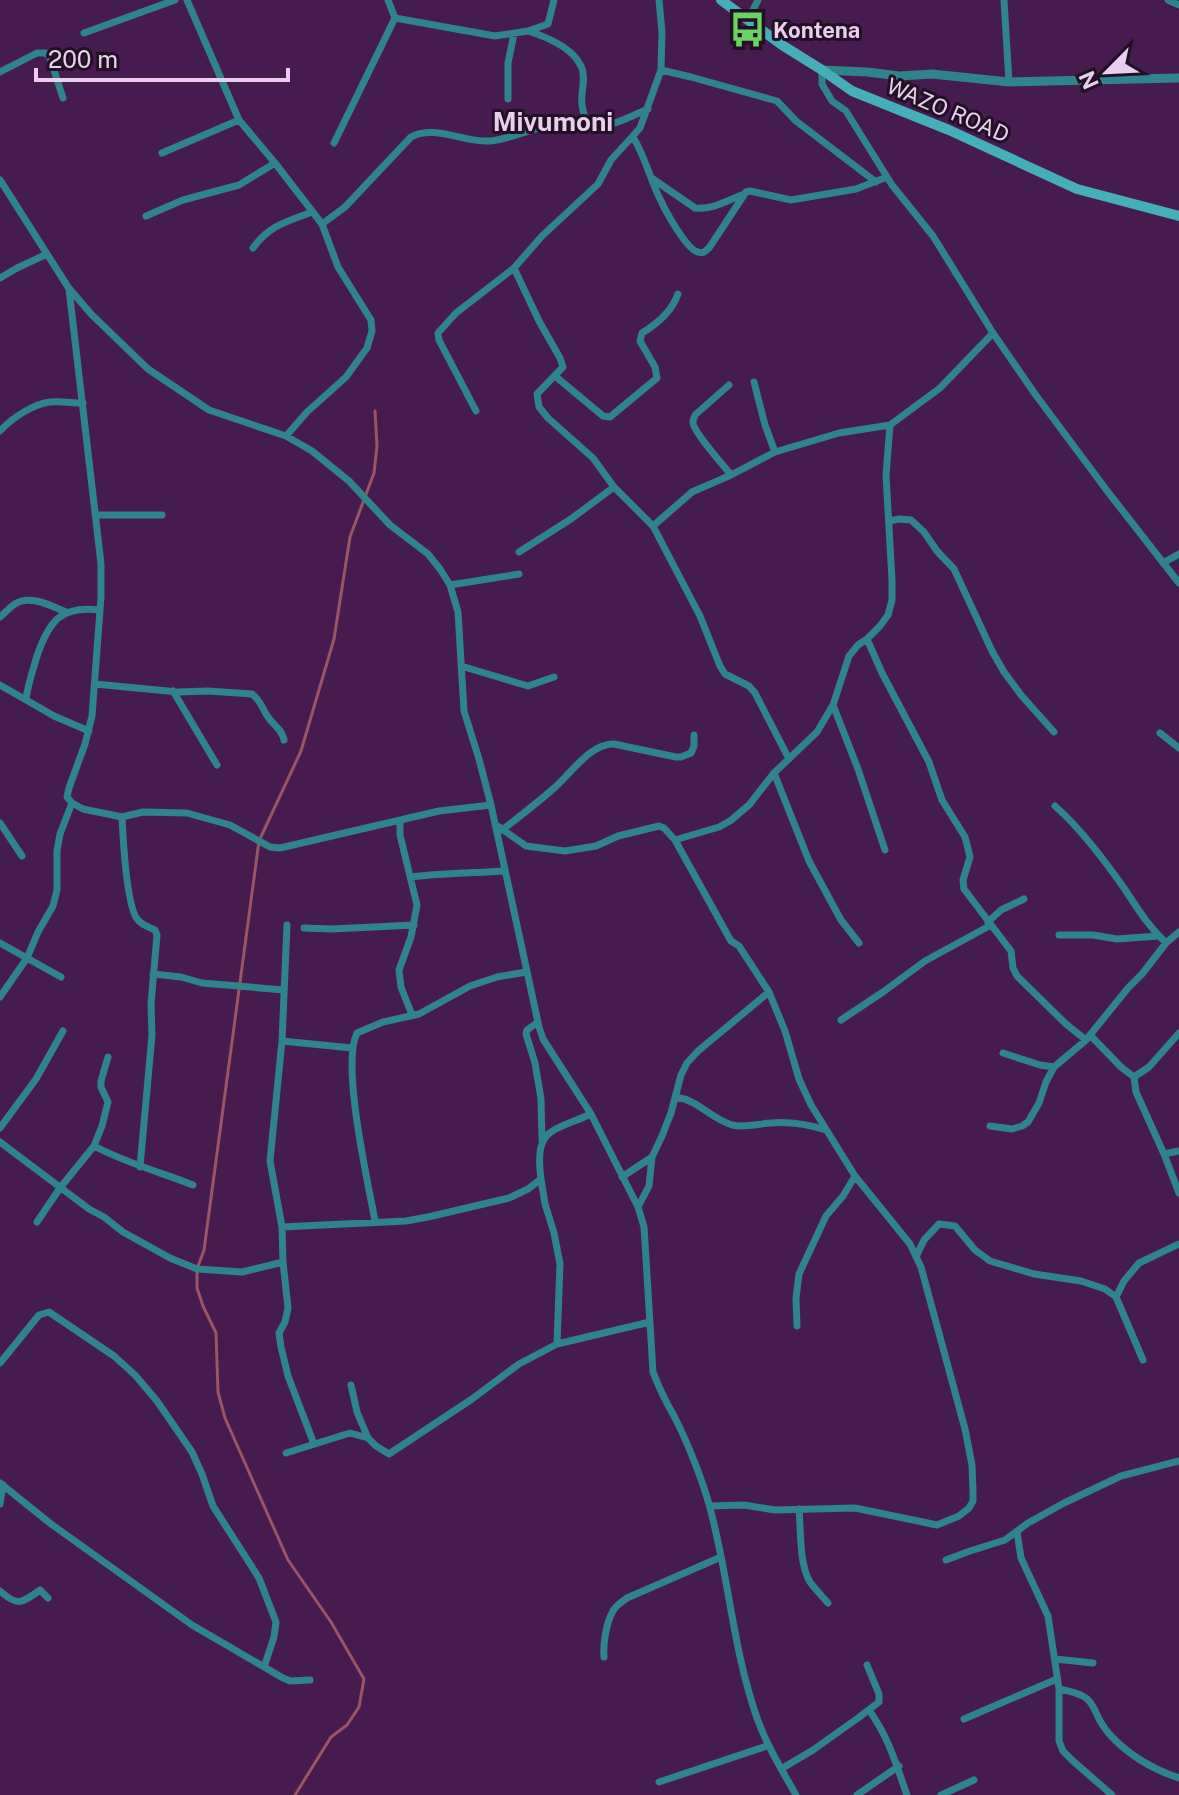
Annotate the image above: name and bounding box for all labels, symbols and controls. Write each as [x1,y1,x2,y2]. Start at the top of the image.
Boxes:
bus stop icon: Kontena [728,11,766,49]
place label: Kontena [773,17,860,43]
scale bar [36,32,288,82]
north arrow [1067,32,1147,112]
text: 200 m [48,45,118,73]
text: N [1073,67,1104,93]
street label: WAZO ROAD [883,73,1013,147]
district label: Mivumoni [493,106,613,137]

